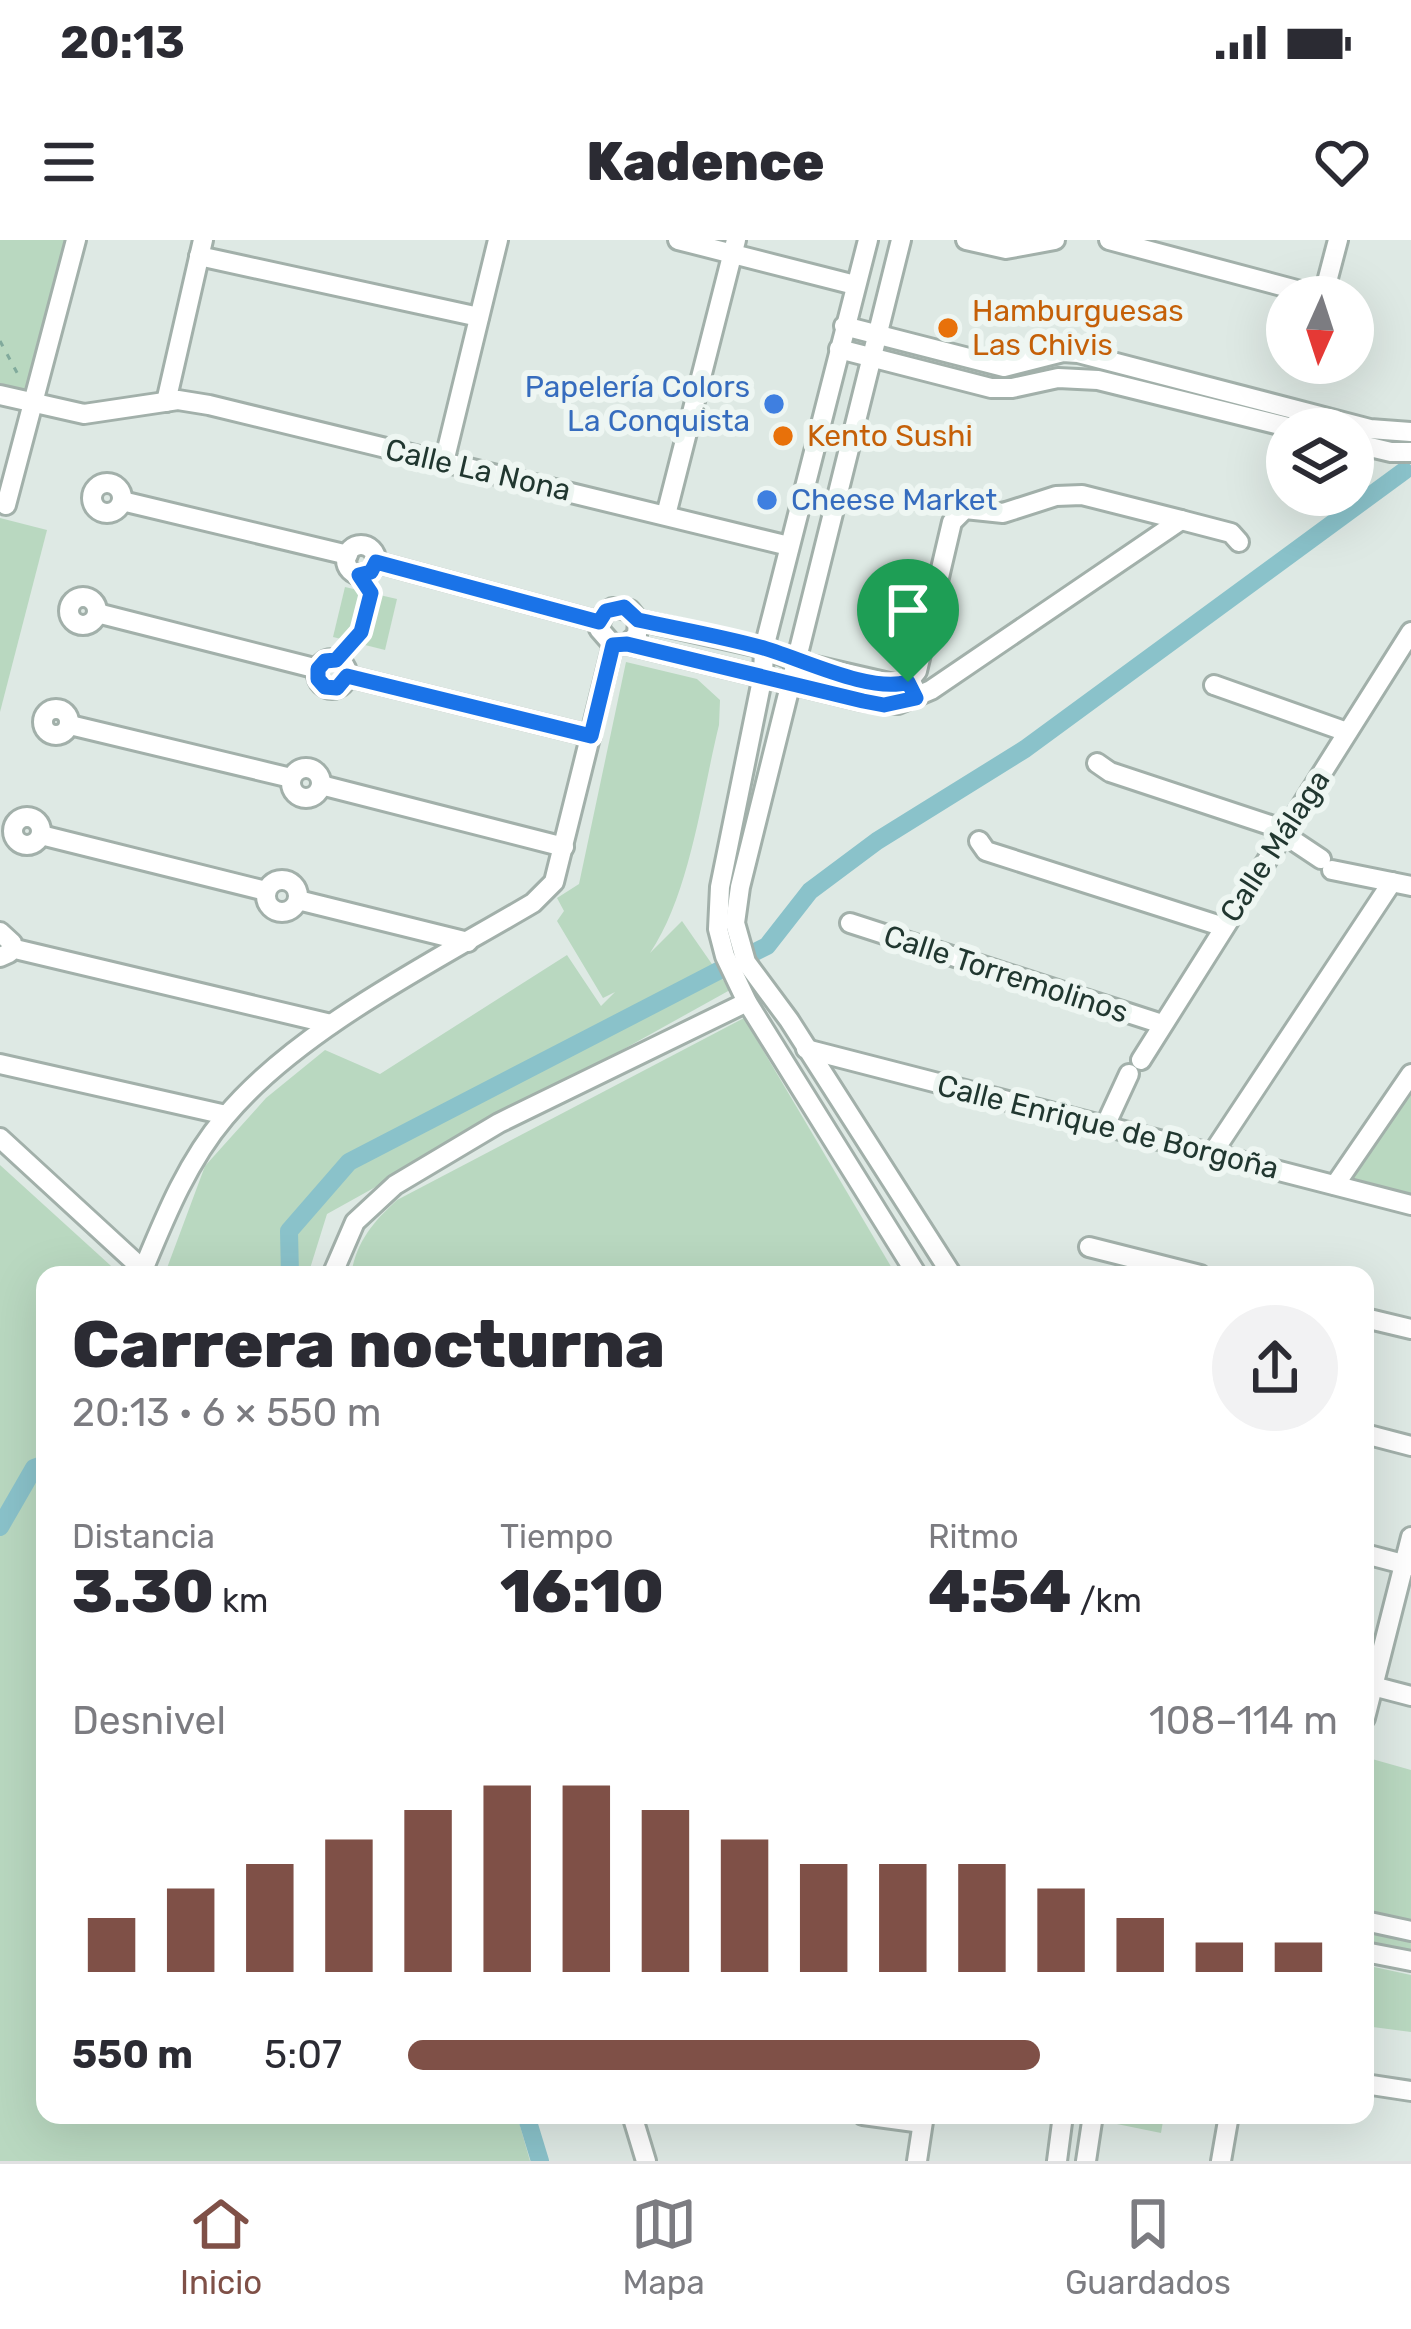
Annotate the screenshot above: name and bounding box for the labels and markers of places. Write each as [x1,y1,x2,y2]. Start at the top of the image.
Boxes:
place label: Hamburguesas Las Chivis [972,293,1184,363]
marker: Hamburguesas Las Chivis [935,315,961,341]
place label: Papelería Colors La Conquista [525,369,750,439]
marker: Papelería Colors La Conquista [761,391,787,417]
place label: Kento Sushi [807,418,973,454]
marker: Kento Sushi [770,423,796,449]
place label: Cheese Market [791,482,998,518]
marker: Cheese Market [754,487,780,513]
pin [857,559,959,682]

